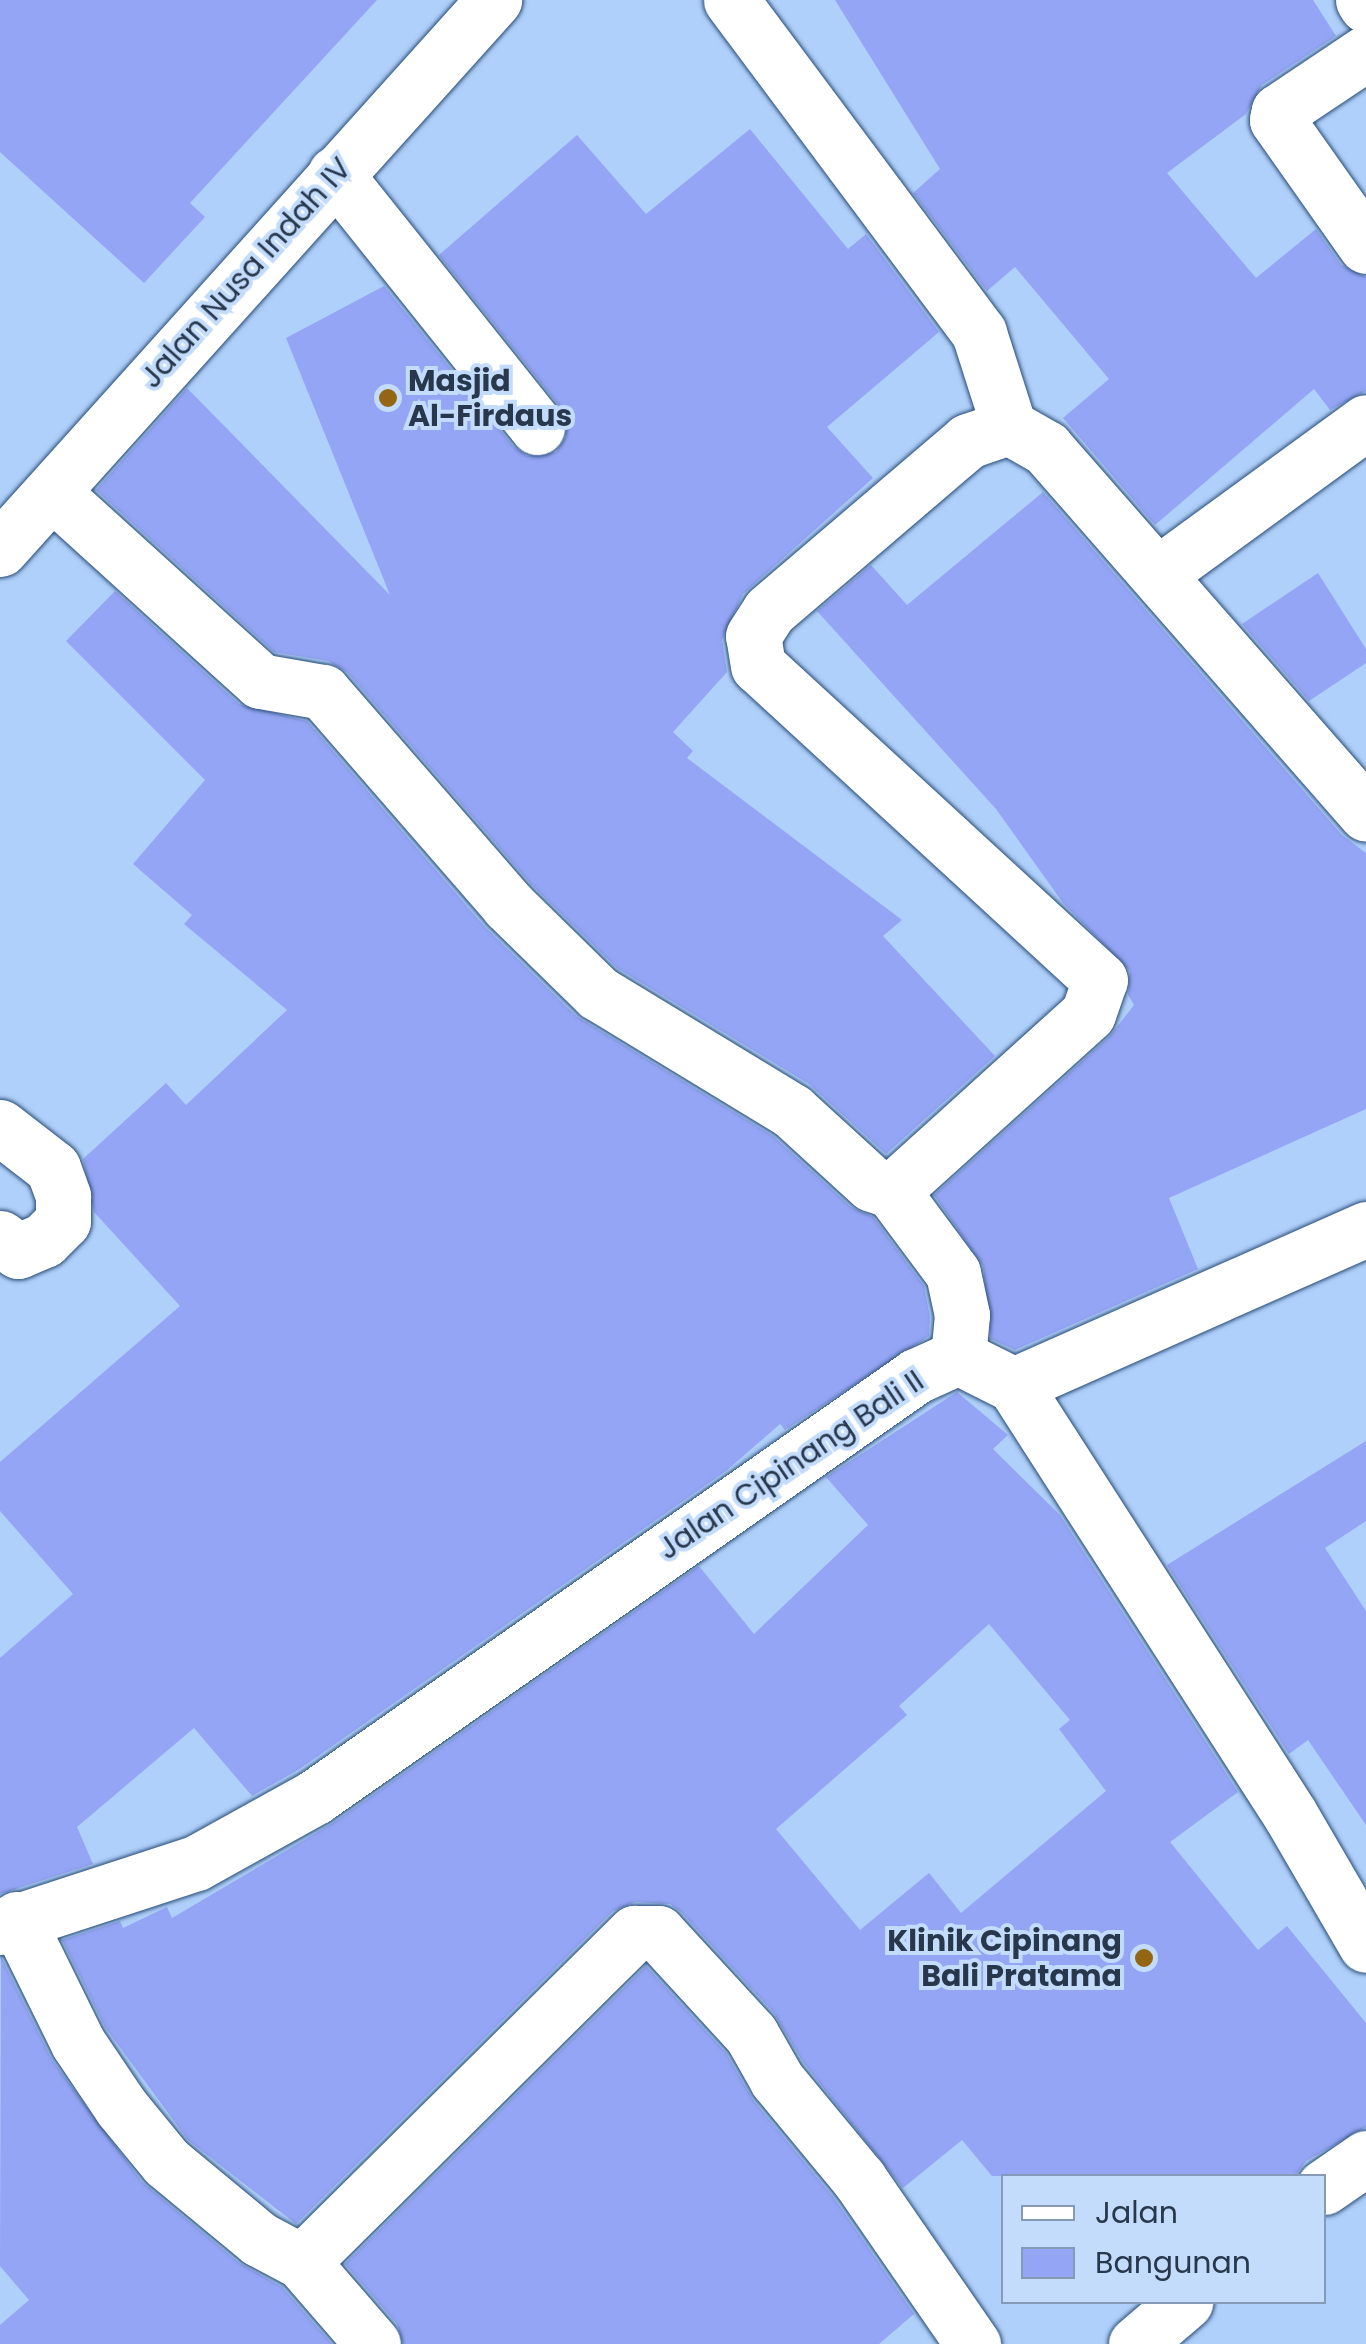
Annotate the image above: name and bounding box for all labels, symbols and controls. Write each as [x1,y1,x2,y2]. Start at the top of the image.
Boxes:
street label: Jalan Nusa Indah IV [133,150,359,396]
place label: Masjid Al-Firdaus [408,363,572,434]
marker: Masjid Al-Firdaus [377,387,399,409]
street label: Jalan Cipinang Bali II [651,1363,931,1567]
place label: Klinik Cipinang Bali Pratama [887,1923,1122,1994]
marker: Klinik Cipinang Bali Pratama [1131,1945,1157,1971]
legend [1001,2174,1326,2304]
text: Jalan [1095,2191,1178,2234]
text: Bangunan [1095,2241,1251,2284]

